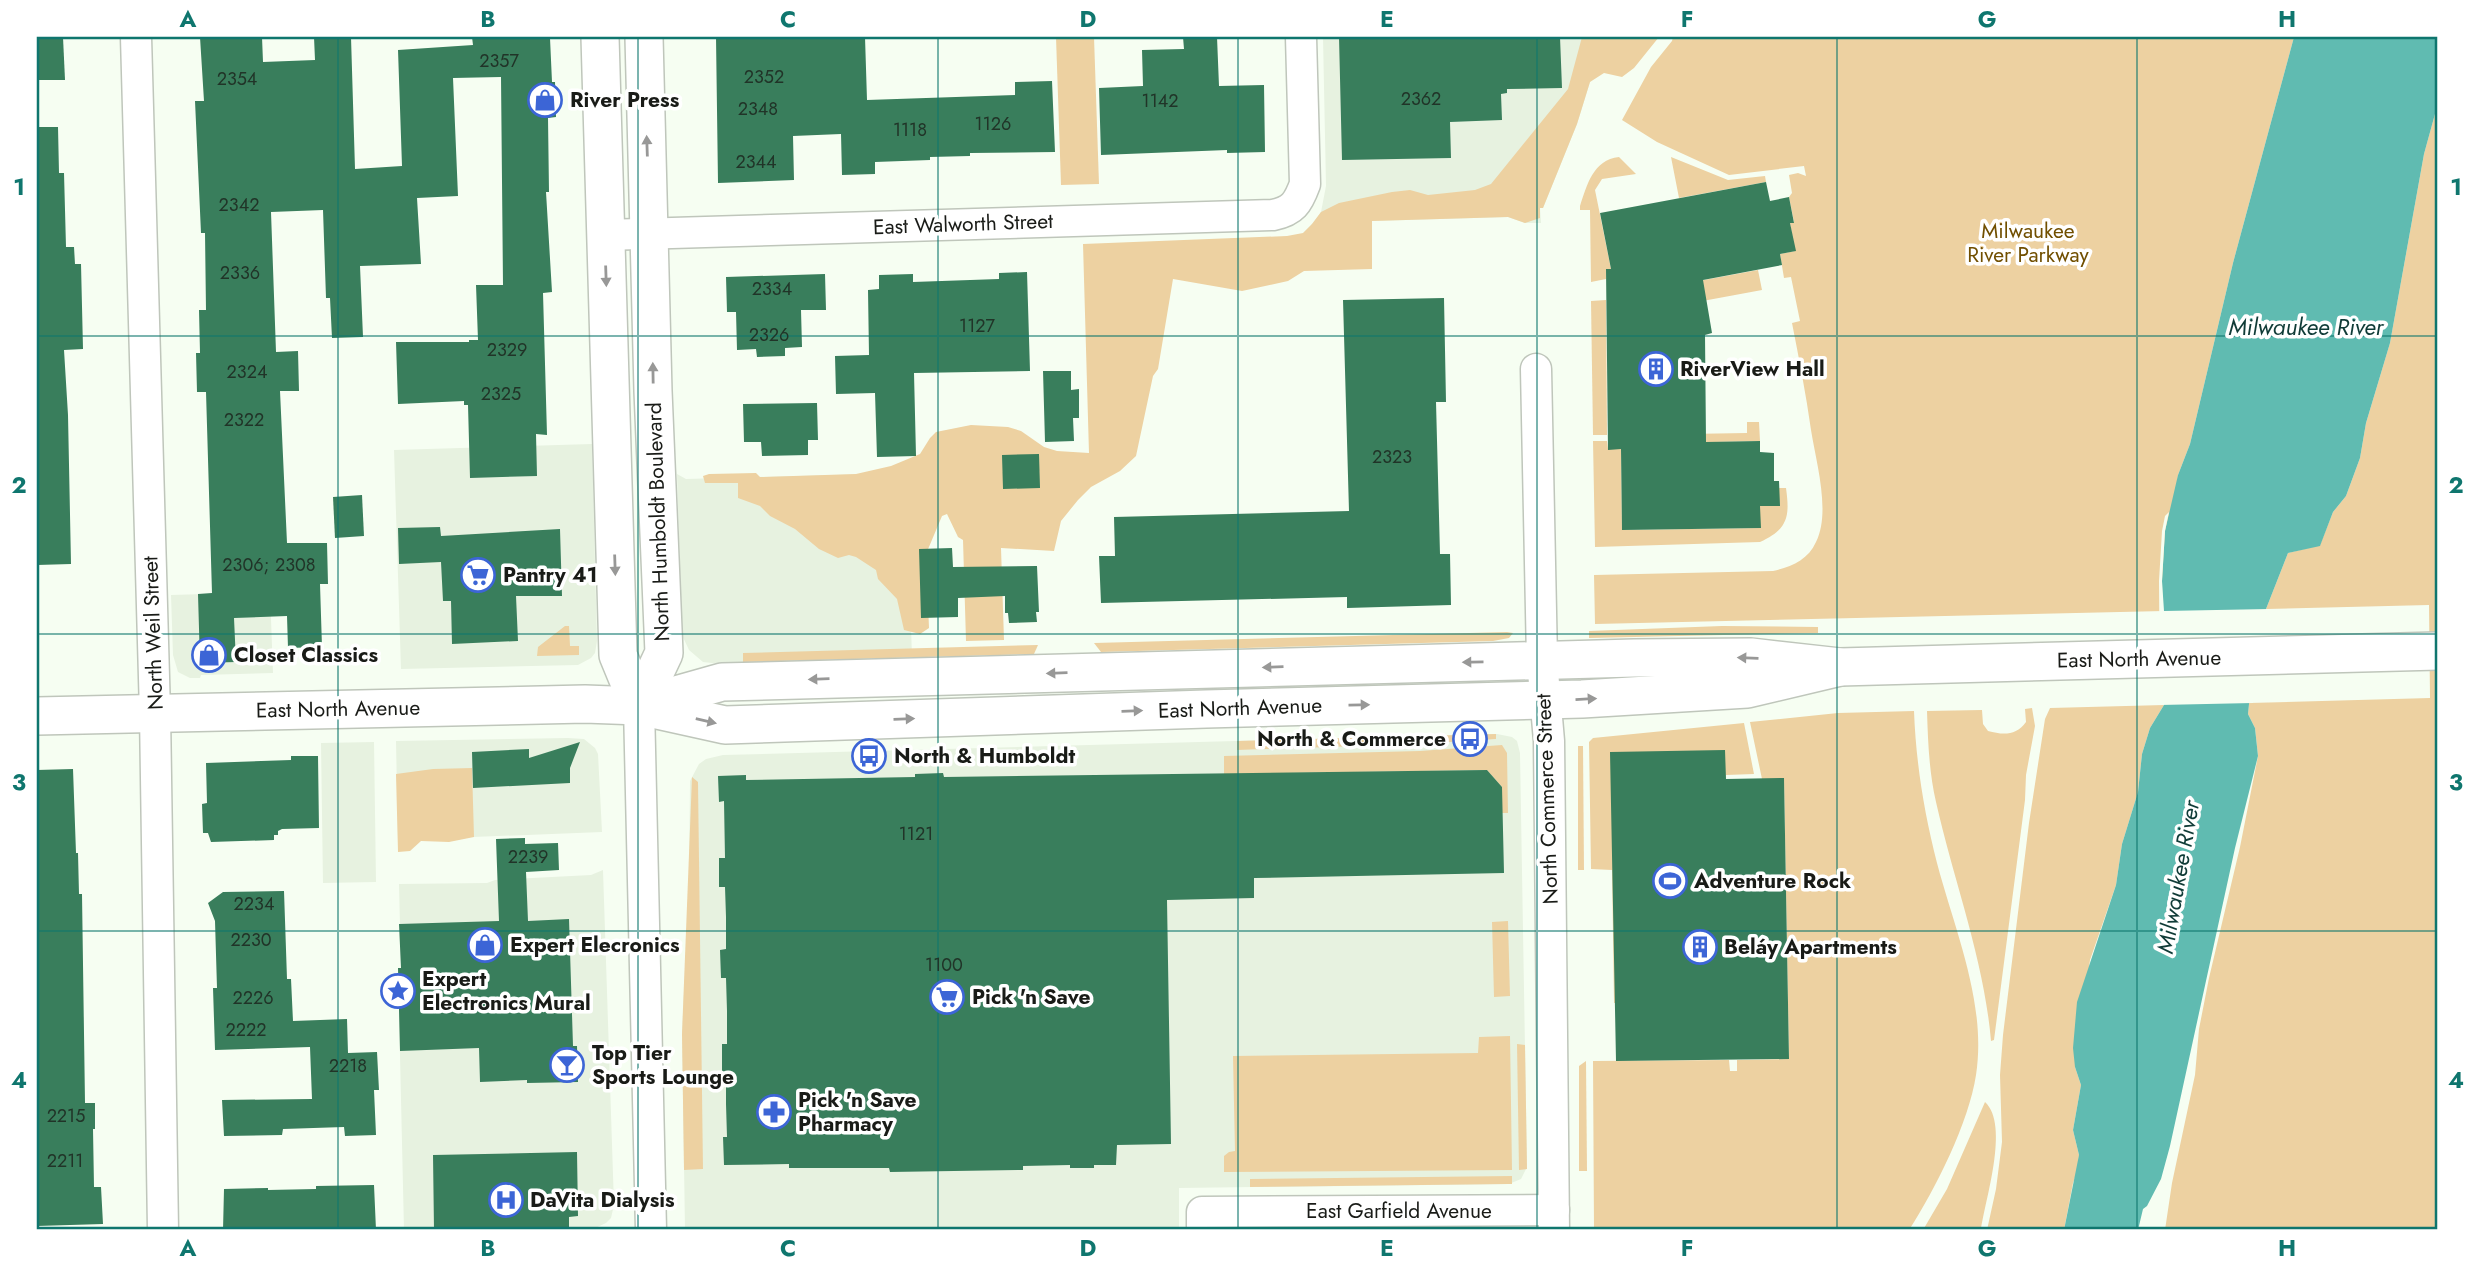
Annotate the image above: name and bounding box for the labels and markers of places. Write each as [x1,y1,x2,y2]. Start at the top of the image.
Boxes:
shop icon: River Press [526,81,564,119]
place label: River Press [570,85,680,115]
building icon: RiverView Hall [1637,350,1675,388]
place label: RiverView Hall [1680,354,1825,384]
supermarket icon: Pantry 41 [459,556,497,594]
place label: Pantry 41 [503,560,597,590]
shop icon: Closet Classics [190,636,228,674]
place label: Closet Classics [234,640,378,670]
bus stop icon: North & Commerce [1451,720,1489,758]
place label: North & Commerce [1257,724,1446,754]
bus stop icon: North & Humboldt [850,737,888,775]
place label: North & Humboldt [894,741,1075,771]
sports icon: Adventure Rock [1651,862,1689,900]
place label: Adventure Rock [1693,866,1851,896]
shop icon: Expert Elecronics [466,926,504,964]
building icon: Beláy Apartments [1681,928,1719,966]
place label: Expert Elecronics [510,930,680,960]
place label: Beláy Apartments [1724,932,1897,962]
place label: Expert Electronics Mural [422,964,591,1018]
place icon: Expert Electronics Mural [379,972,417,1010]
supermarket icon: Pick 'n Save [928,978,966,1016]
place label: Pick 'n Save [972,982,1091,1012]
place label: Top Tier Sports Lounge [592,1038,734,1092]
bar icon: Top Tier Sports Lounge [548,1046,586,1084]
place label: Pick 'n Save Pharmacy [798,1085,917,1139]
pharmacy icon: Pick 'n Save Pharmacy [755,1093,793,1131]
hospital icon: DaVita Dialysis [487,1181,525,1219]
place label: DaVita Dialysis [530,1185,675,1215]

